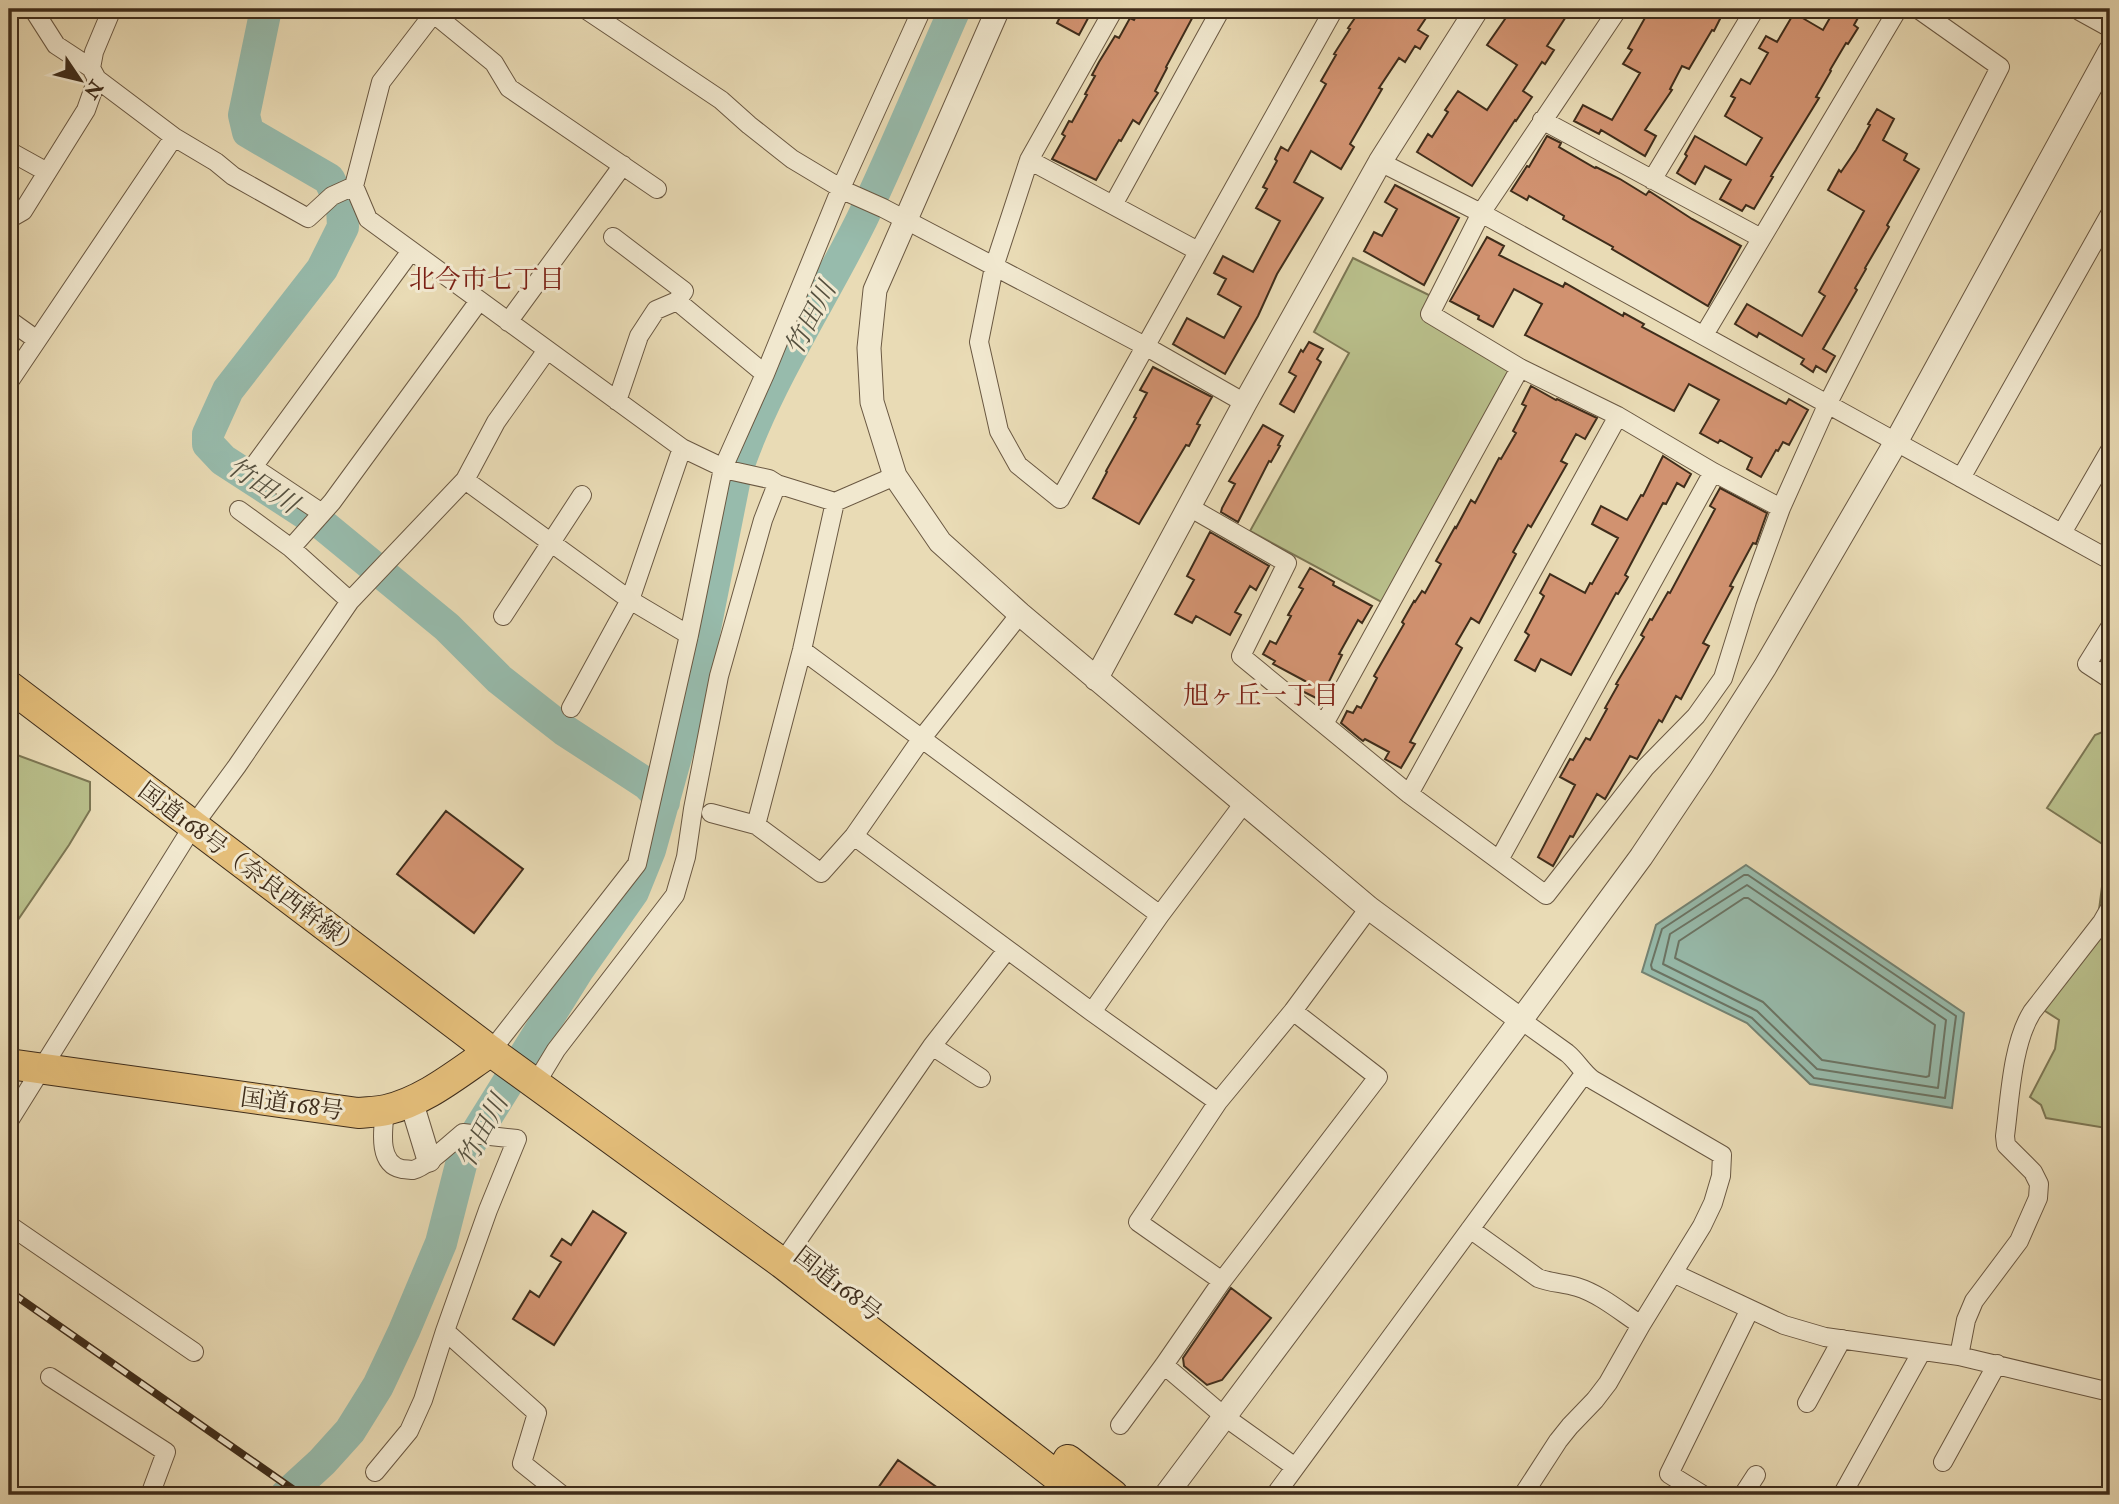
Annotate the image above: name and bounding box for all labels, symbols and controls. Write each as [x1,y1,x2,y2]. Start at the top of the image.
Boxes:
north arrow [46,46,116,116]
text: N [78,75,108,104]
district label: 北今市七丁目 [409,264,565,296]
water label: 竹田川 [778,274,845,360]
water label: 竹田川 [221,451,306,522]
district label: 旭ヶ丘一丁目 [1183,680,1339,712]
street label: 国道168号（奈良西幹線） [132,775,368,964]
street label: 国道168号 [238,1082,345,1127]
water label: 竹田川 [450,1087,517,1173]
street label: 国道168号 [787,1240,888,1329]

